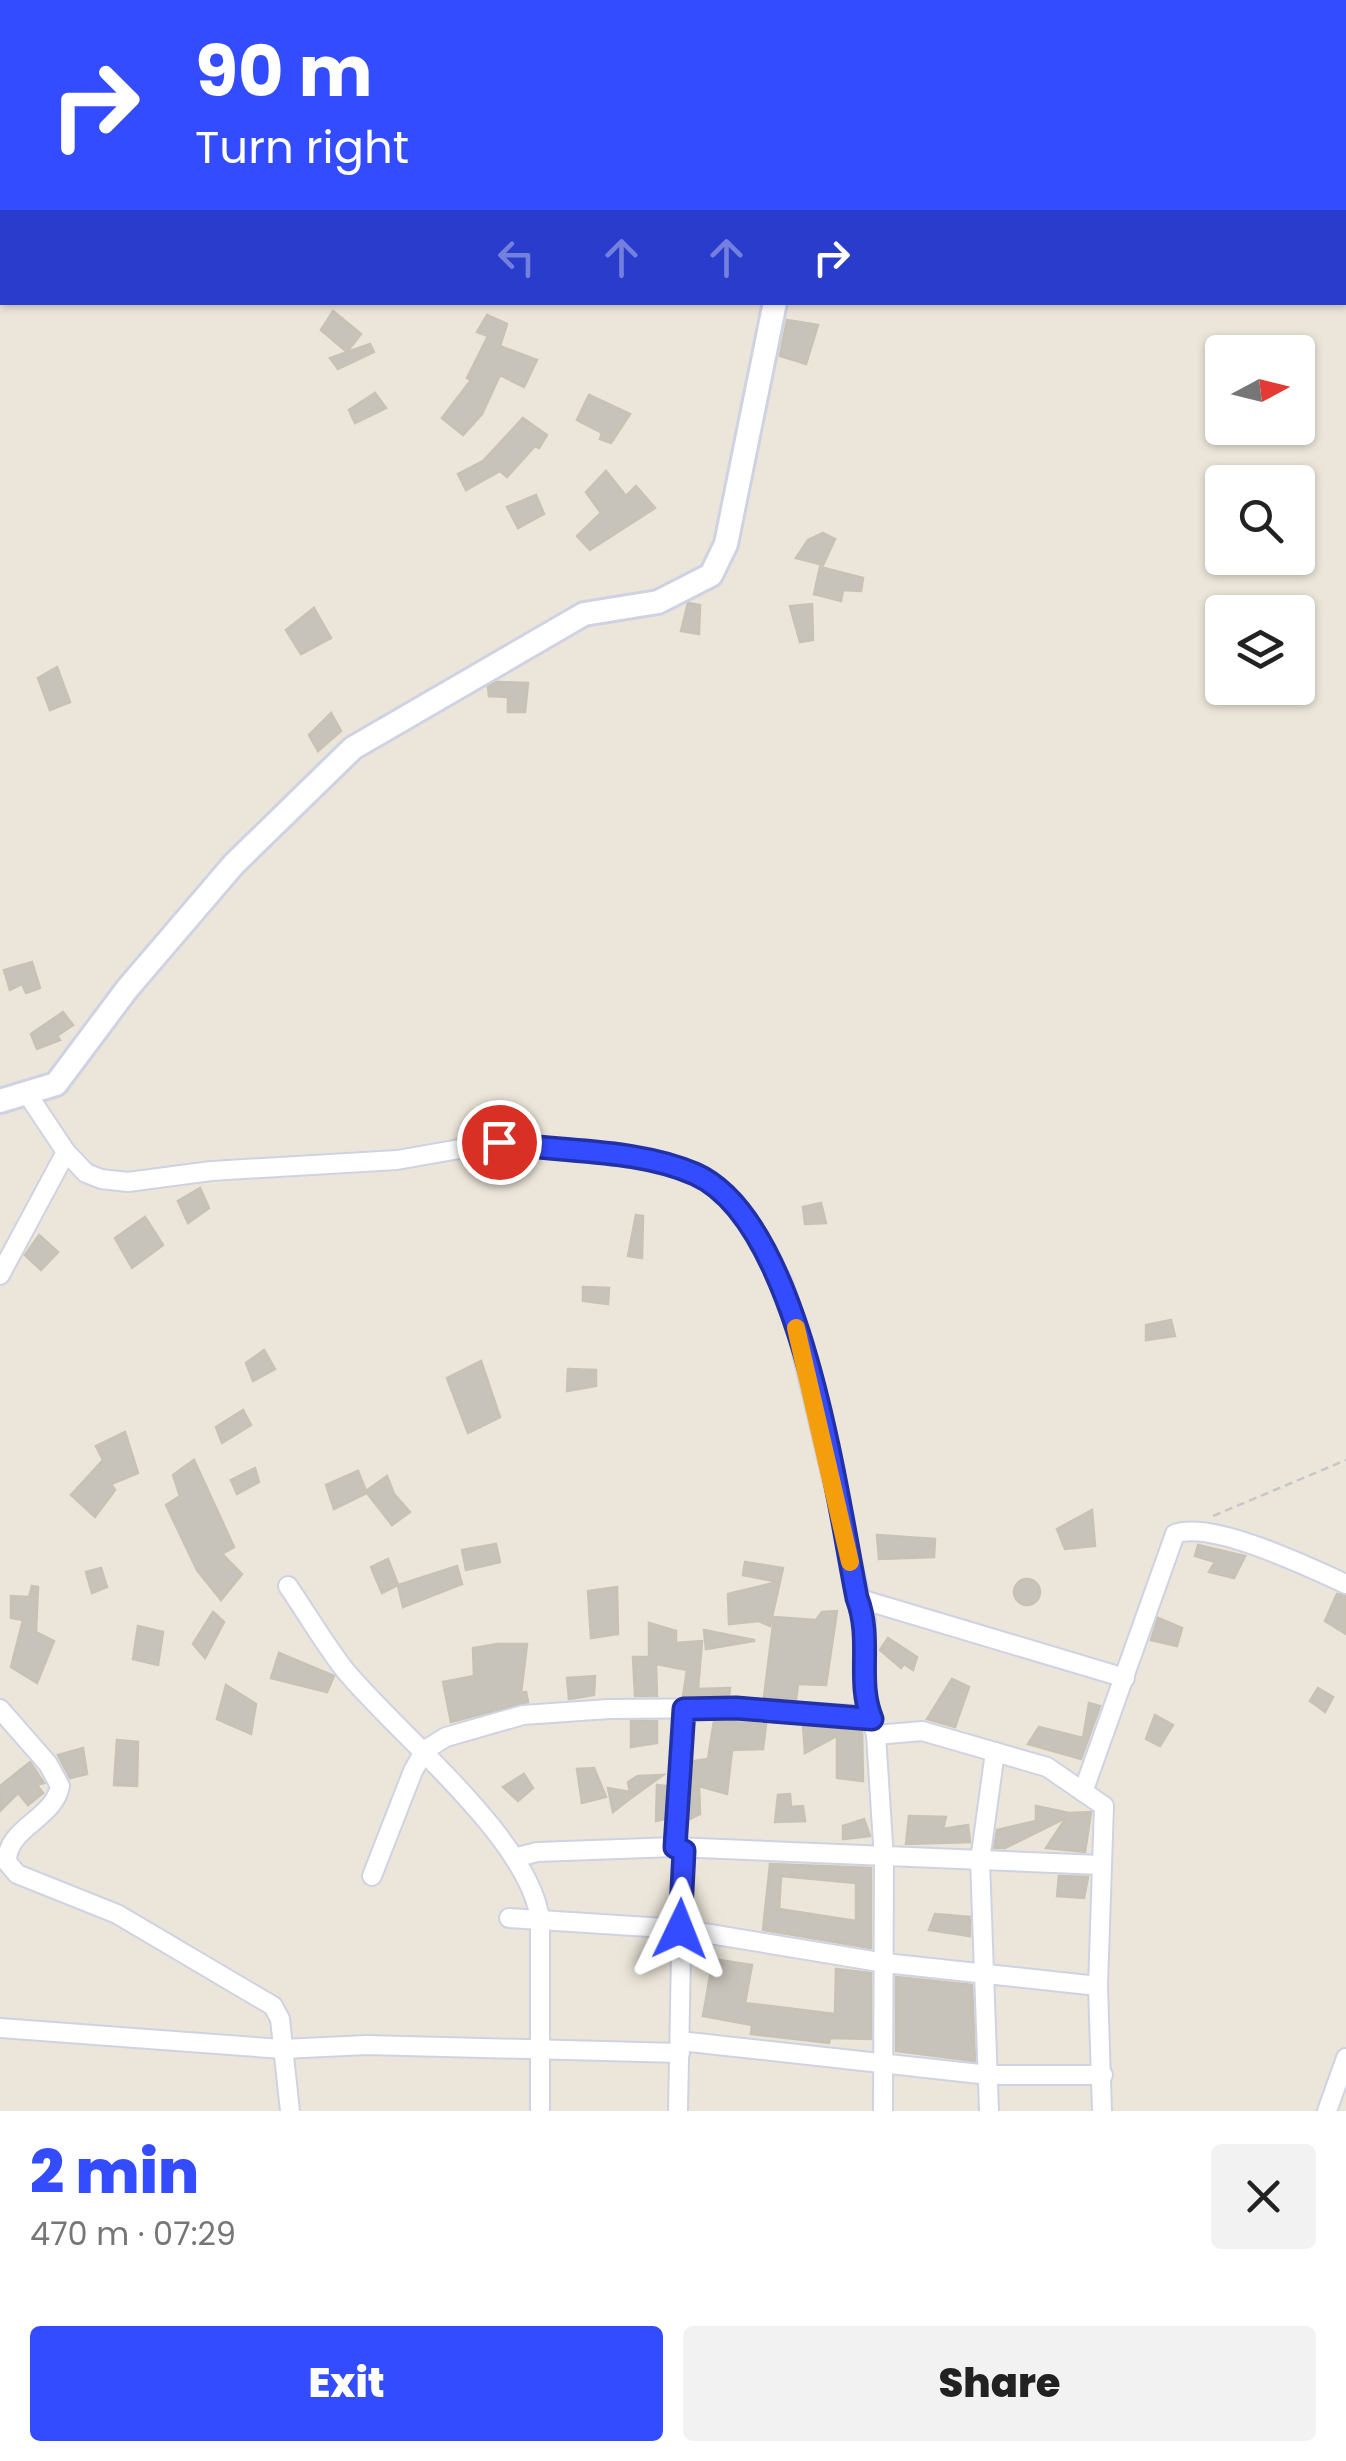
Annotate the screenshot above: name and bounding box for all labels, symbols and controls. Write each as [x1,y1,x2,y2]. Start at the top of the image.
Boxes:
text: 90 m [195,22,373,121]
icon: right [30,40,160,170]
text: Turn right [195,116,409,179]
icon: left [489,230,544,285]
icon: ahead [594,230,649,285]
icon: ahead [699,230,754,285]
icon: right [804,230,859,285]
north arrow [1205,335,1315,445]
map controls [1205,335,1315,705]
button: search [1205,465,1315,575]
button: layers [1205,595,1315,705]
pin [457,1100,542,1185]
icon: arrive [472,1115,527,1170]
position arrow [628,1877,732,1981]
text: 2 min [30,2130,199,2214]
button: close [1211,2144,1316,2249]
text: 470 m · 07:29 [30,2211,236,2256]
button: Exit [30,2326,663,2441]
button: Share [683,2326,1316,2441]

